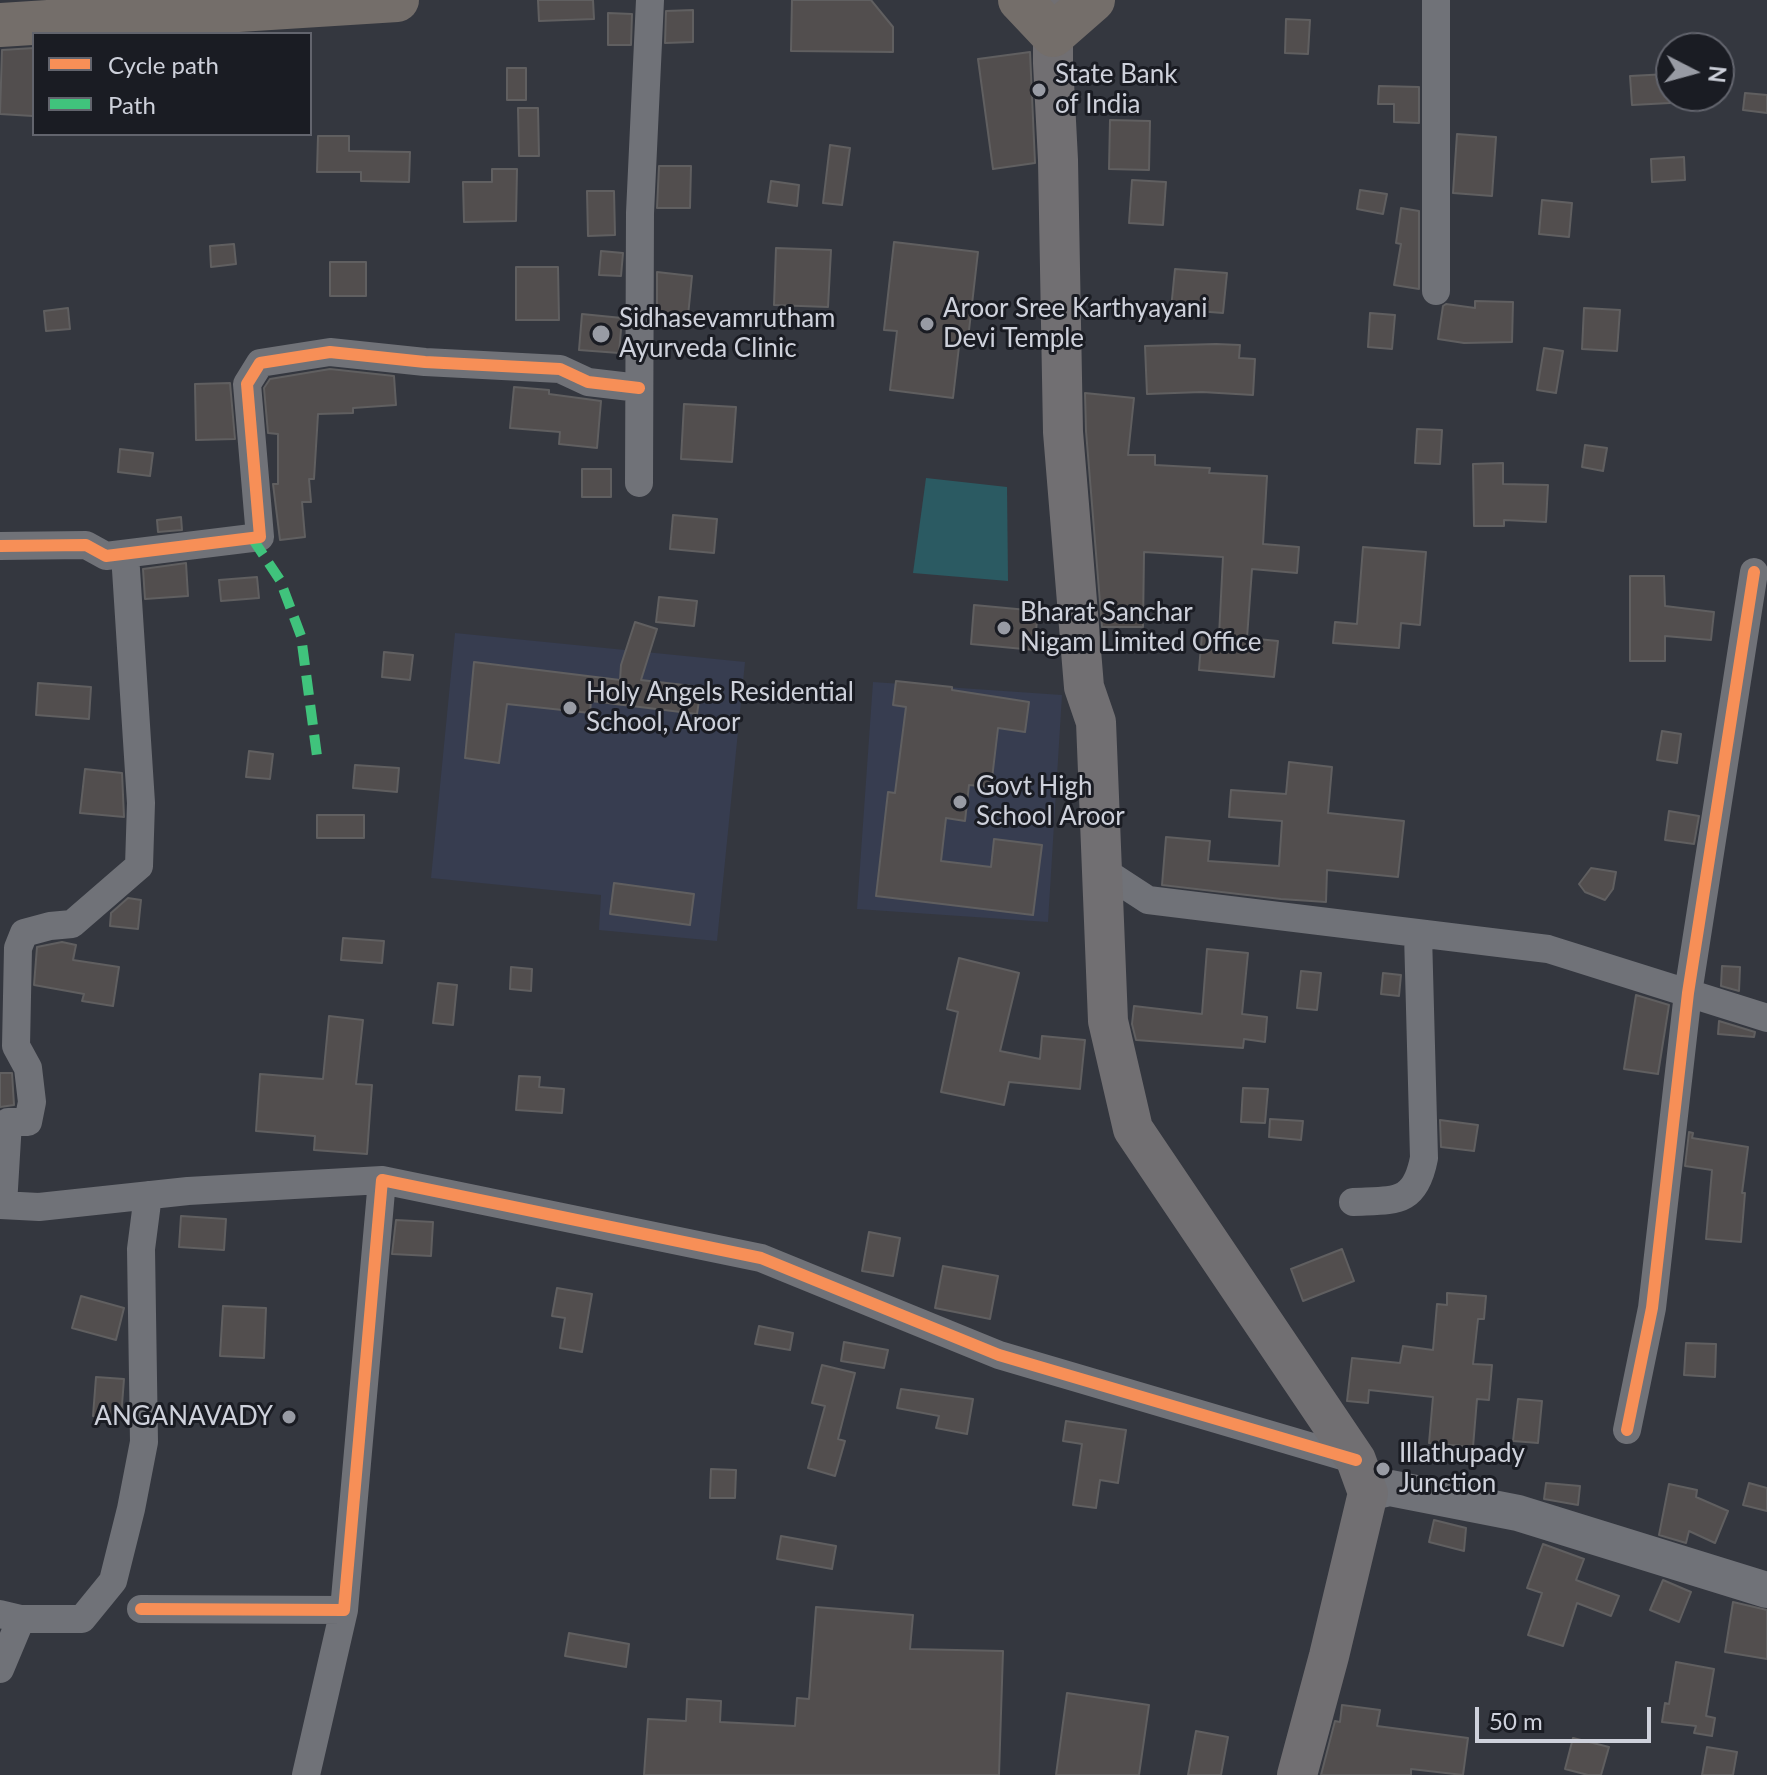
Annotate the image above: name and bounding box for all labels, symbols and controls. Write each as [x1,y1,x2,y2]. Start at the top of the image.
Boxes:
legend [32,32,312,136]
north arrow [1655,32,1735,112]
text: Cycle path [108,50,219,79]
place label: State Bank of India [1055,59,1177,120]
text: N [1703,65,1732,84]
marker: State Bank of India [1030,81,1048,99]
text: Path [108,90,156,119]
place label: Aroor Sree Karthyayani Devi Temple [943,293,1208,354]
place label: Sidhasevamrutham Ayurveda Clinic [619,303,835,364]
marker: Aroor Sree Karthyayani Devi Temple [918,315,936,333]
marker: Sidhasevamrutham Ayurveda Clinic [590,323,612,345]
place label: Bharat Sanchar Nigam Limited Office [1020,597,1261,658]
marker: Bharat Sanchar Nigam Limited Office [995,619,1013,637]
place label: Holy Angels Residential School, Aroor [586,677,854,738]
marker: Holy Angels Residential School, Aroor [561,699,579,717]
place label: Govt High School Aroor [976,771,1125,832]
marker: Govt High School Aroor [951,793,969,811]
place label: ANGANAVADY [94,1401,273,1433]
marker: ANGANAVADY [280,1408,298,1426]
place label: Illathupady Junction [1399,1438,1525,1500]
marker: Illathupady Junction [1374,1460,1392,1478]
scale bar [1479,1691,1655,1741]
text: 50 m [1489,1706,1543,1735]

